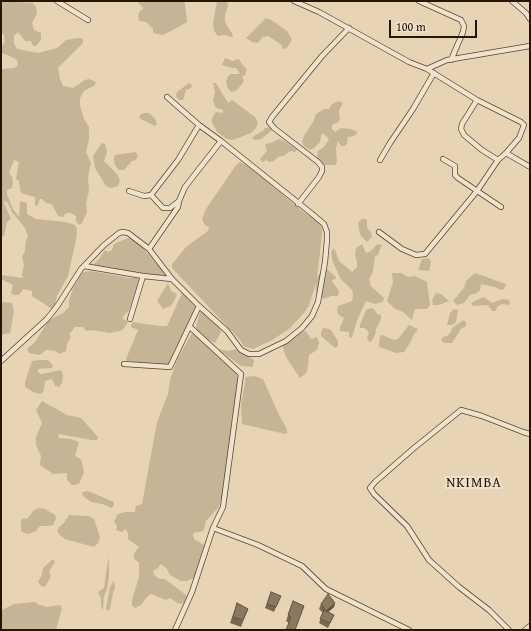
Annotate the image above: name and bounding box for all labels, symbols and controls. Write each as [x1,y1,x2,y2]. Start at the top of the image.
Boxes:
scale bar [391,12,479,38]
text: 100 m [396,18,426,35]
district label: NKIMBA [446,475,502,491]

